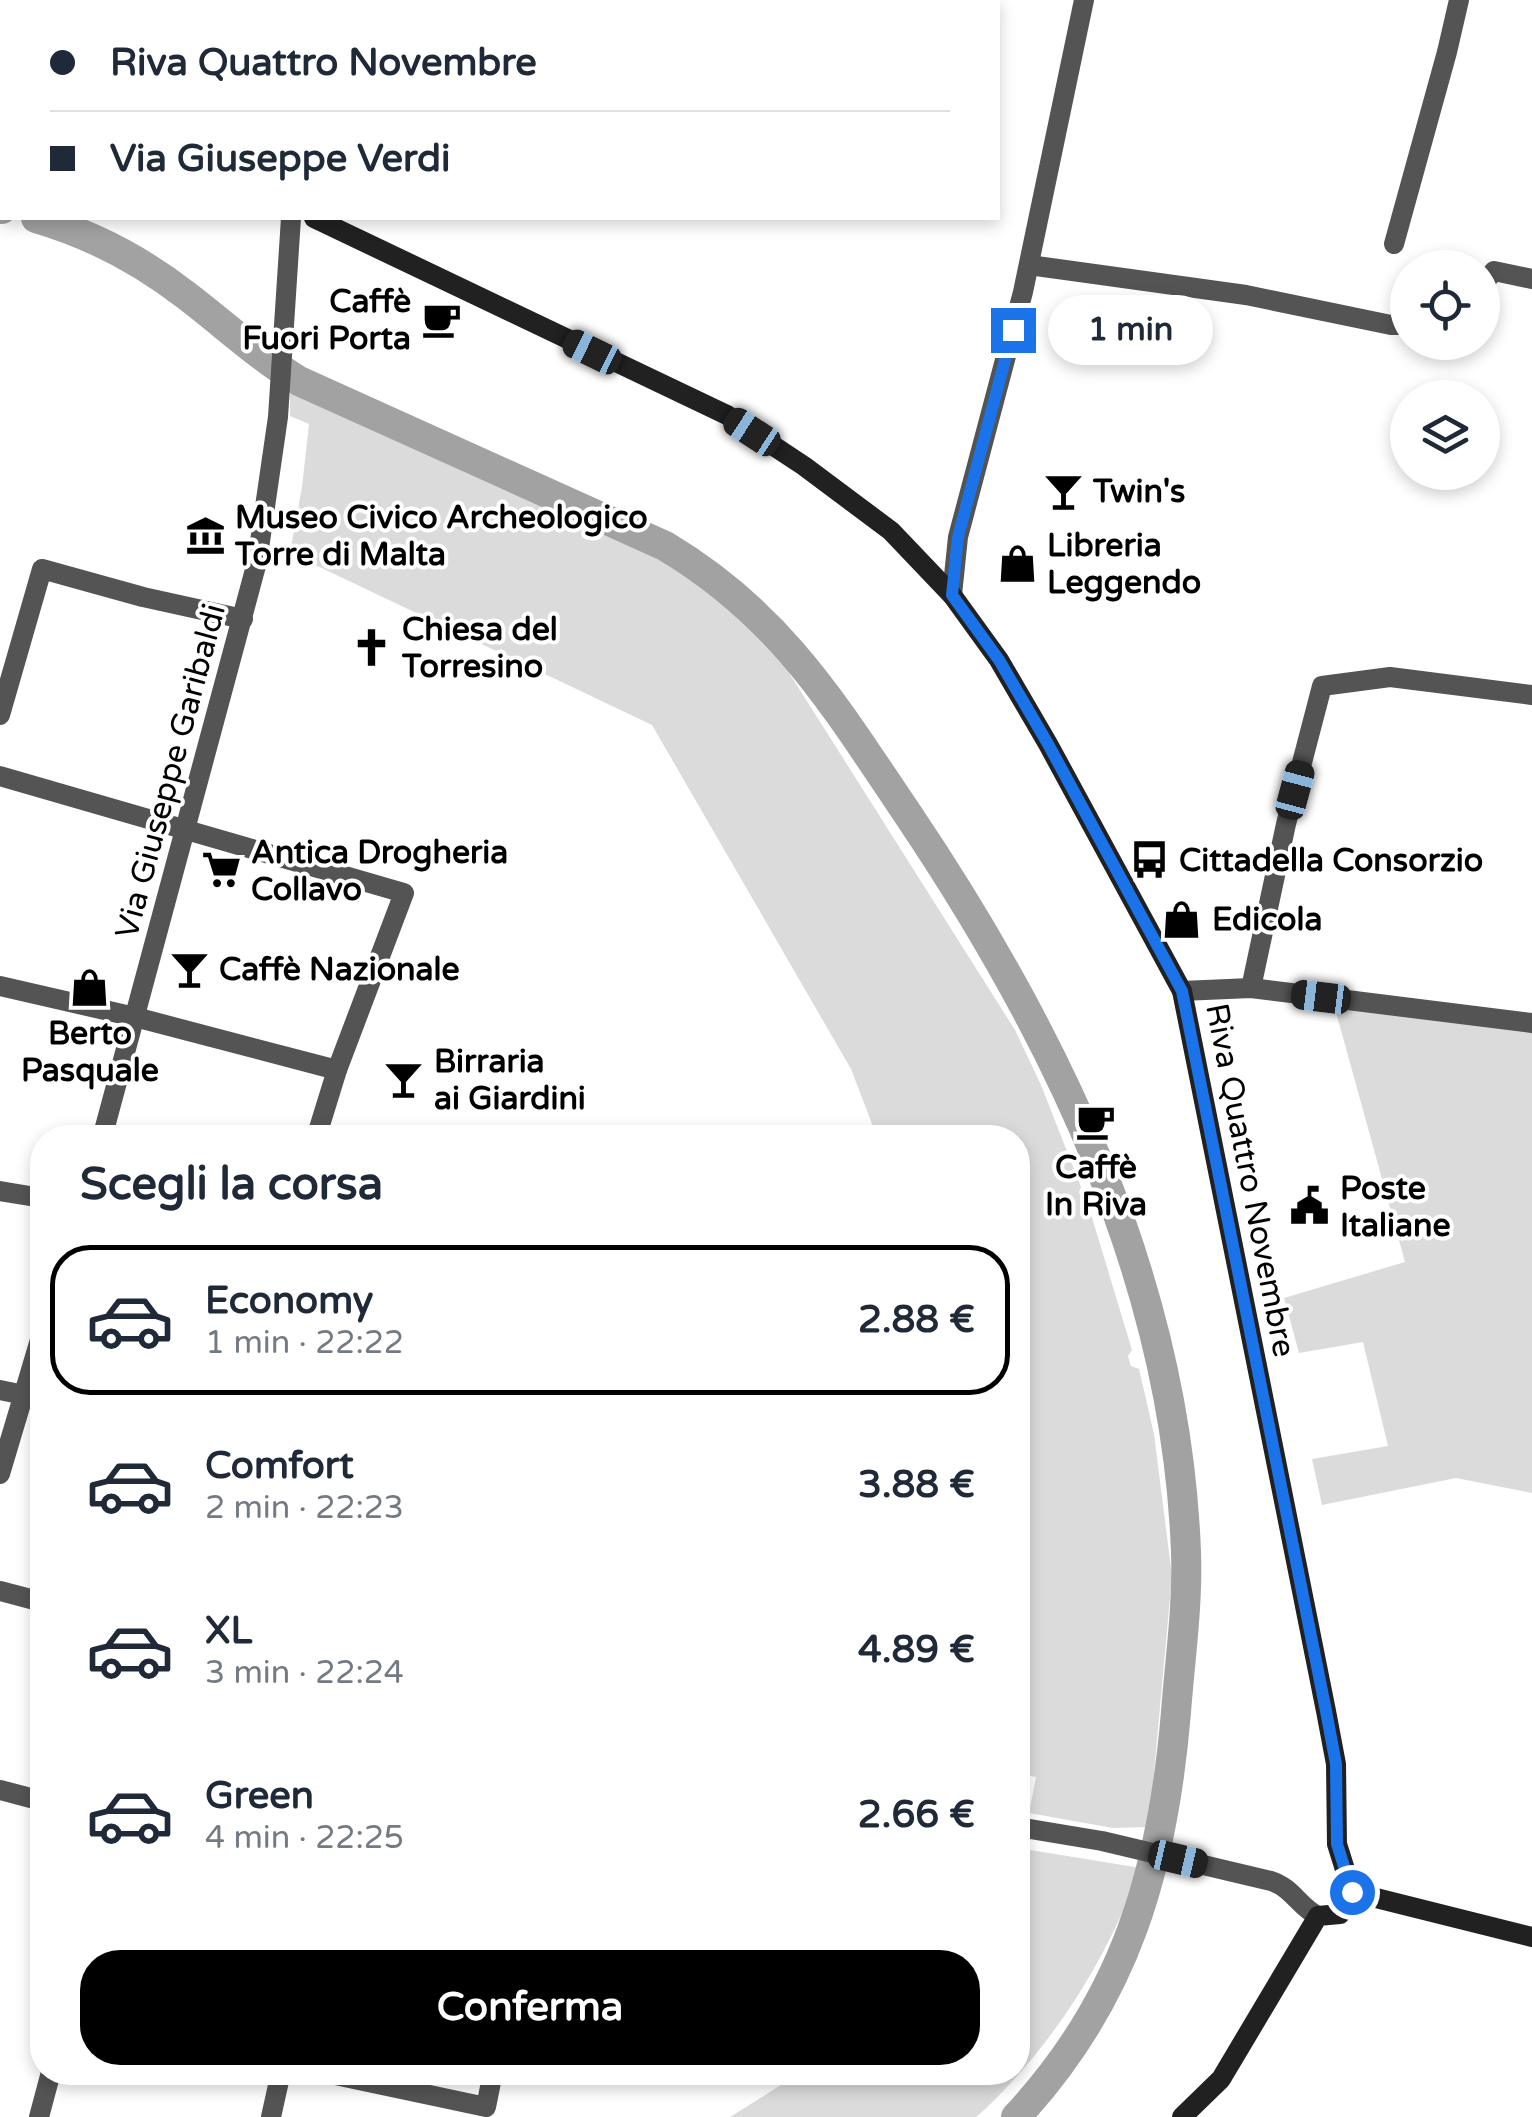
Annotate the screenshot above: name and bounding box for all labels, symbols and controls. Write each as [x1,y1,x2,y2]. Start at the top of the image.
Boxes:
text: Riva Quattro Novembre [110,40,537,86]
text: Via Giuseppe Verdi [110,136,450,182]
map controls [1390,250,1500,490]
button: locate [1390,250,1500,360]
place label: Caffè Fuori Porta [242,283,411,358]
callout: 1 min [1048,295,1213,365]
cafe icon: Caffè Fuori Porta [420,298,462,340]
route end [991,308,1036,353]
text: 1 min [1088,311,1173,349]
car [558,325,626,379]
button: layers [1390,380,1500,490]
car [719,403,785,461]
bar icon: Twin's [1042,470,1084,512]
place label: Twin's [1092,473,1185,511]
place label: Museo Civico Archeologico Torre di Malta [234,499,648,574]
museum icon: Museo Civico Archeologico Torre di Malta [184,514,226,556]
place label: Libreria Leggendo [1047,527,1201,602]
shop icon: Libreria Leggendo [996,542,1038,584]
street label: Via Giuseppe Garibaldi [108,600,234,943]
place label: Chiesa del Torresino [401,611,558,686]
church icon: Chiesa del Torresino [351,626,393,668]
car [1273,757,1317,823]
place label: Antica Drogheria Collavo [251,834,508,909]
bus stop icon: Cittadella Consorzio [1128,839,1170,881]
place label: Cittadella Consorzio [1179,842,1483,880]
supermarket icon: Antica Drogheria Collavo [200,849,242,891]
shop icon: Edicola [1161,898,1203,940]
place label: Edicola [1212,901,1322,939]
bar icon: Caffè Nazionale [168,948,210,990]
place label: Caffè Nazionale [219,951,460,989]
shop icon: Berto Pasquale [69,967,111,1009]
car [1289,978,1353,1016]
street label: Riva Quattro Novembre [1197,1000,1303,1360]
place label: Berto Pasquale [21,1015,159,1090]
place label: Birraria ai Giardini [434,1043,586,1118]
bar icon: Birraria ai Giardini [383,1058,425,1100]
cafe icon: Caffè In Riva [1075,1101,1117,1143]
place label: Caffè In Riva [1045,1149,1147,1224]
text: Scegli la corsa [80,1158,383,1212]
place label: Poste Italiane [1340,1170,1451,1245]
public building icon: Poste Italiane [1289,1185,1331,1227]
icon: car [85,1275,175,1365]
text: Economy [205,1278,373,1324]
text: 2.88 € [858,1297,975,1343]
text: 1 min · 22:22 [205,1324,404,1362]
icon: car [85,1440,175,1530]
text: Comfort [205,1443,354,1489]
text: 3.88 € [858,1462,975,1508]
text: 2 min · 22:23 [205,1489,404,1527]
icon: car [85,1605,175,1695]
text: XL [205,1608,252,1654]
text: 4.89 € [858,1627,975,1673]
text: 3 min · 22:24 [205,1654,404,1692]
icon: car [85,1770,175,1860]
text: Green [205,1773,314,1819]
text: 2.66 € [858,1792,975,1838]
text: 4 min · 22:25 [205,1819,404,1857]
car [1145,1838,1211,1880]
route start [1330,1870,1375,1915]
button: Conferma [80,1950,980,2065]

